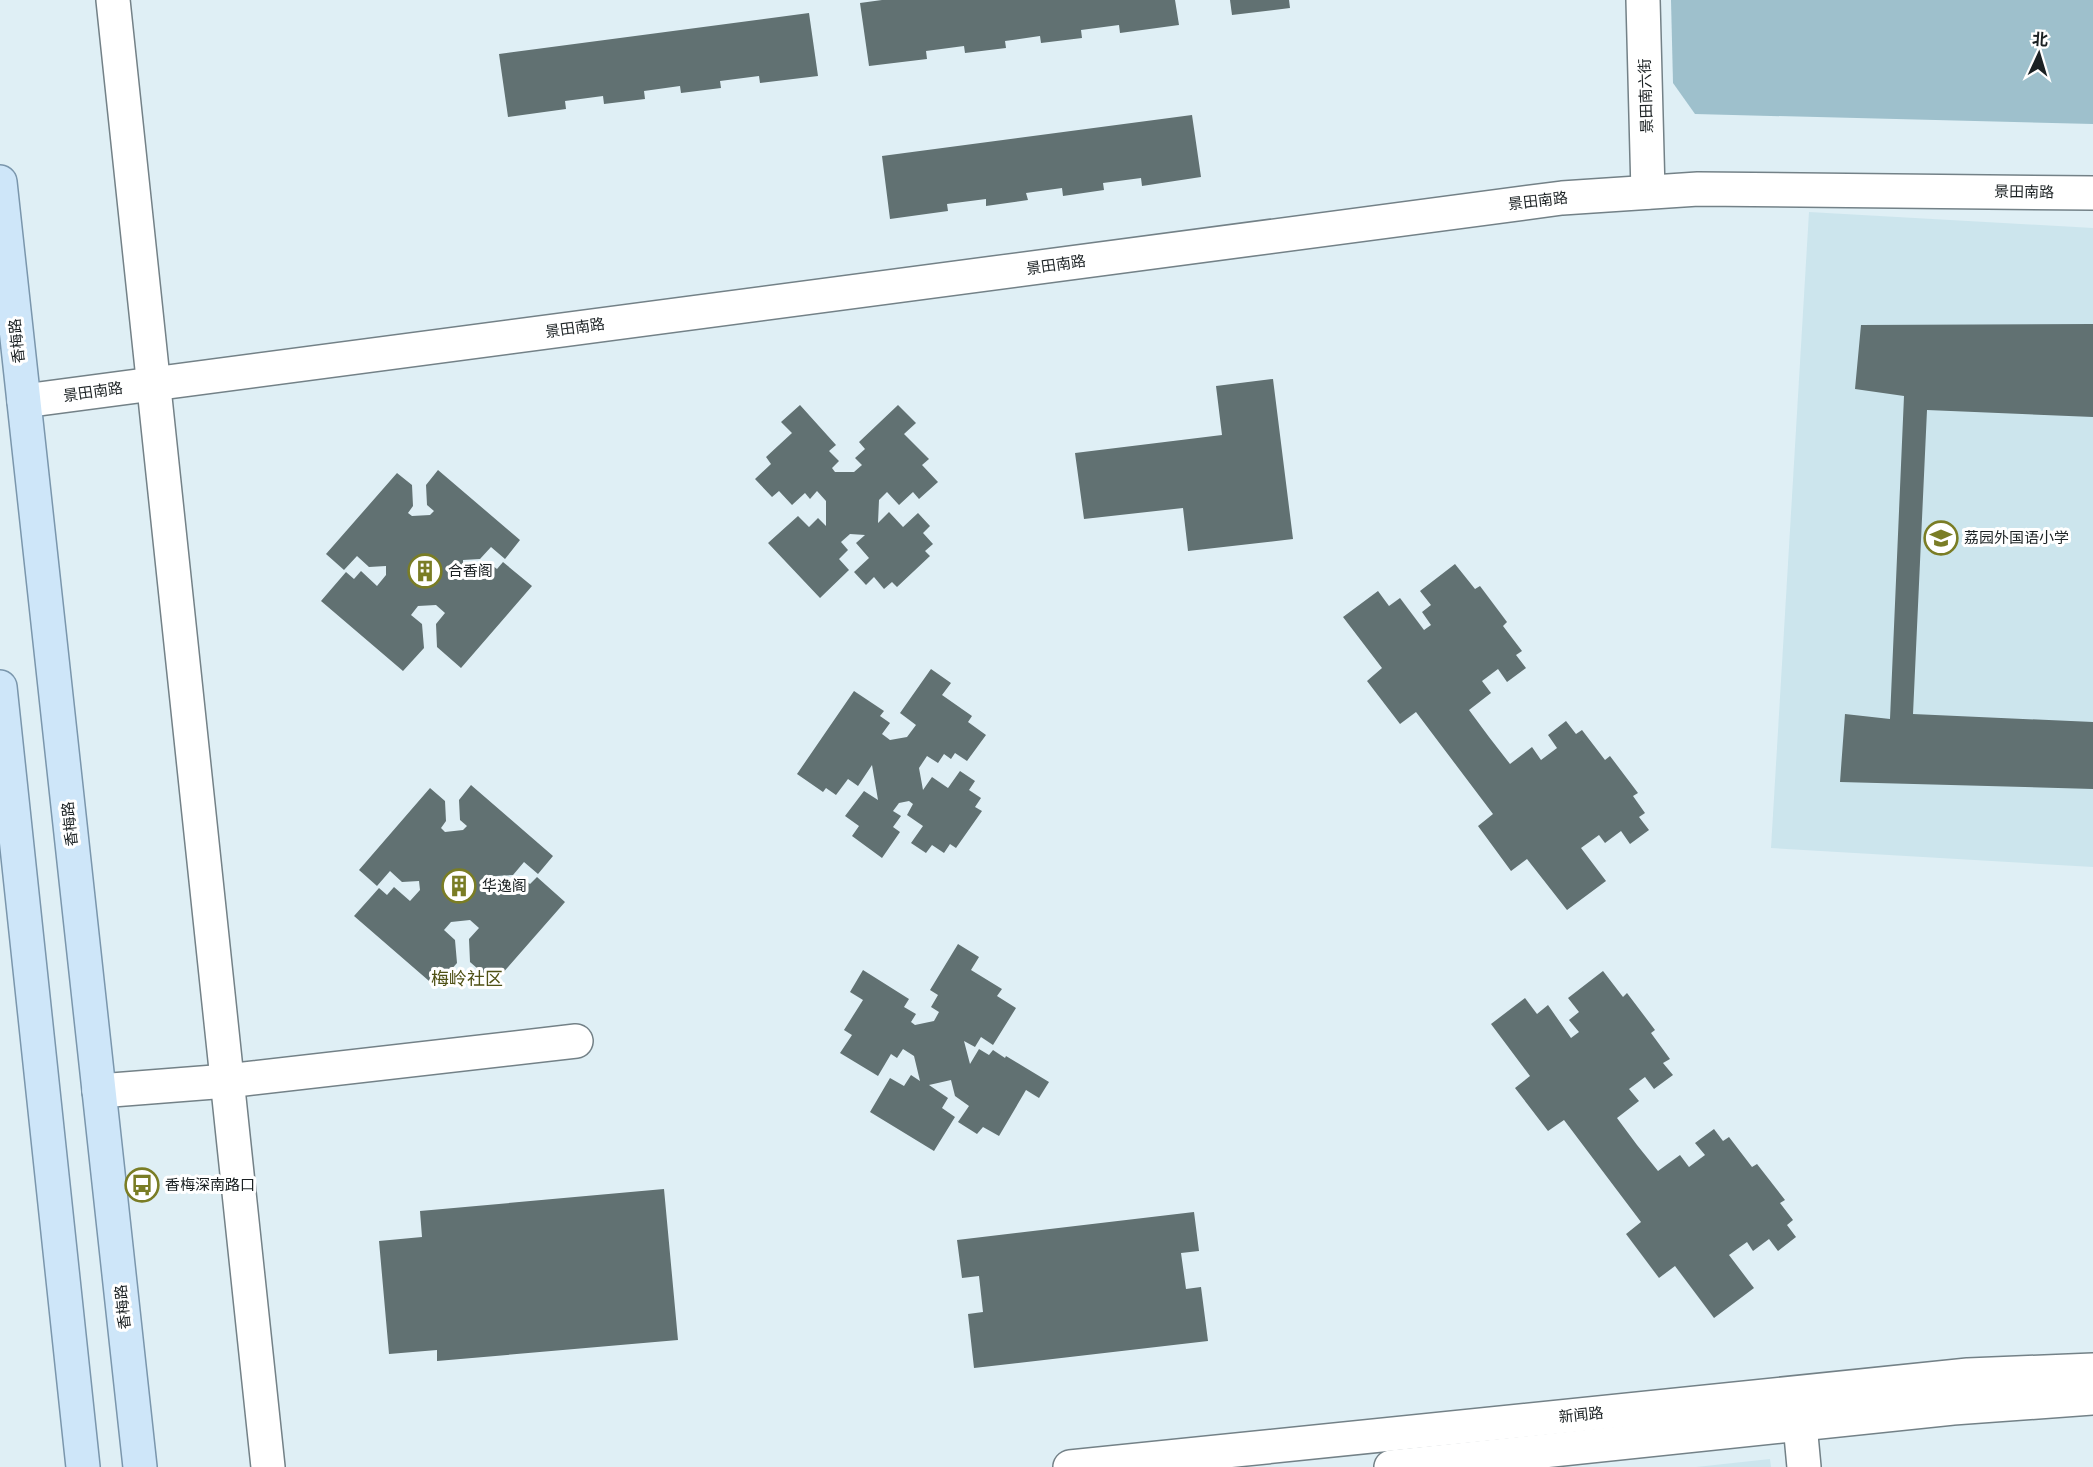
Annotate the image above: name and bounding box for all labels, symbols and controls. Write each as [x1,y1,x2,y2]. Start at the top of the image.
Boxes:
north arrow [2009,24,2069,84]
text: 北 [2031,29,2049,50]
street label: 景田南六街 [1636,58,1656,134]
street label: 景田南路 [1994,182,2054,202]
street label: 景田南路 [1507,188,1569,214]
street label: 景田南路 [1025,252,1087,278]
street label: 景田南路 [544,315,606,341]
street label: 香梅路 [6,318,28,364]
street label: 景田南路 [62,379,124,405]
school or university icon: 荔园外国语小学 [1923,520,1959,556]
place label: 荔园外国语小学 [1964,529,2069,547]
building icon: 合香阁 [407,553,443,589]
place label: 合香阁 [448,562,493,580]
street label: 香梅路 [59,801,81,847]
building icon: 华逸阁 [441,868,477,904]
place label: 华逸阁 [482,877,527,895]
district label: 梅岭社区 [431,968,503,989]
bus stop icon: 香梅深南路口 [124,1167,160,1203]
place label: 香梅深南路口 [165,1176,255,1194]
street label: 香梅路 [112,1284,134,1330]
street label: 新闻路 [1558,1404,1604,1426]

